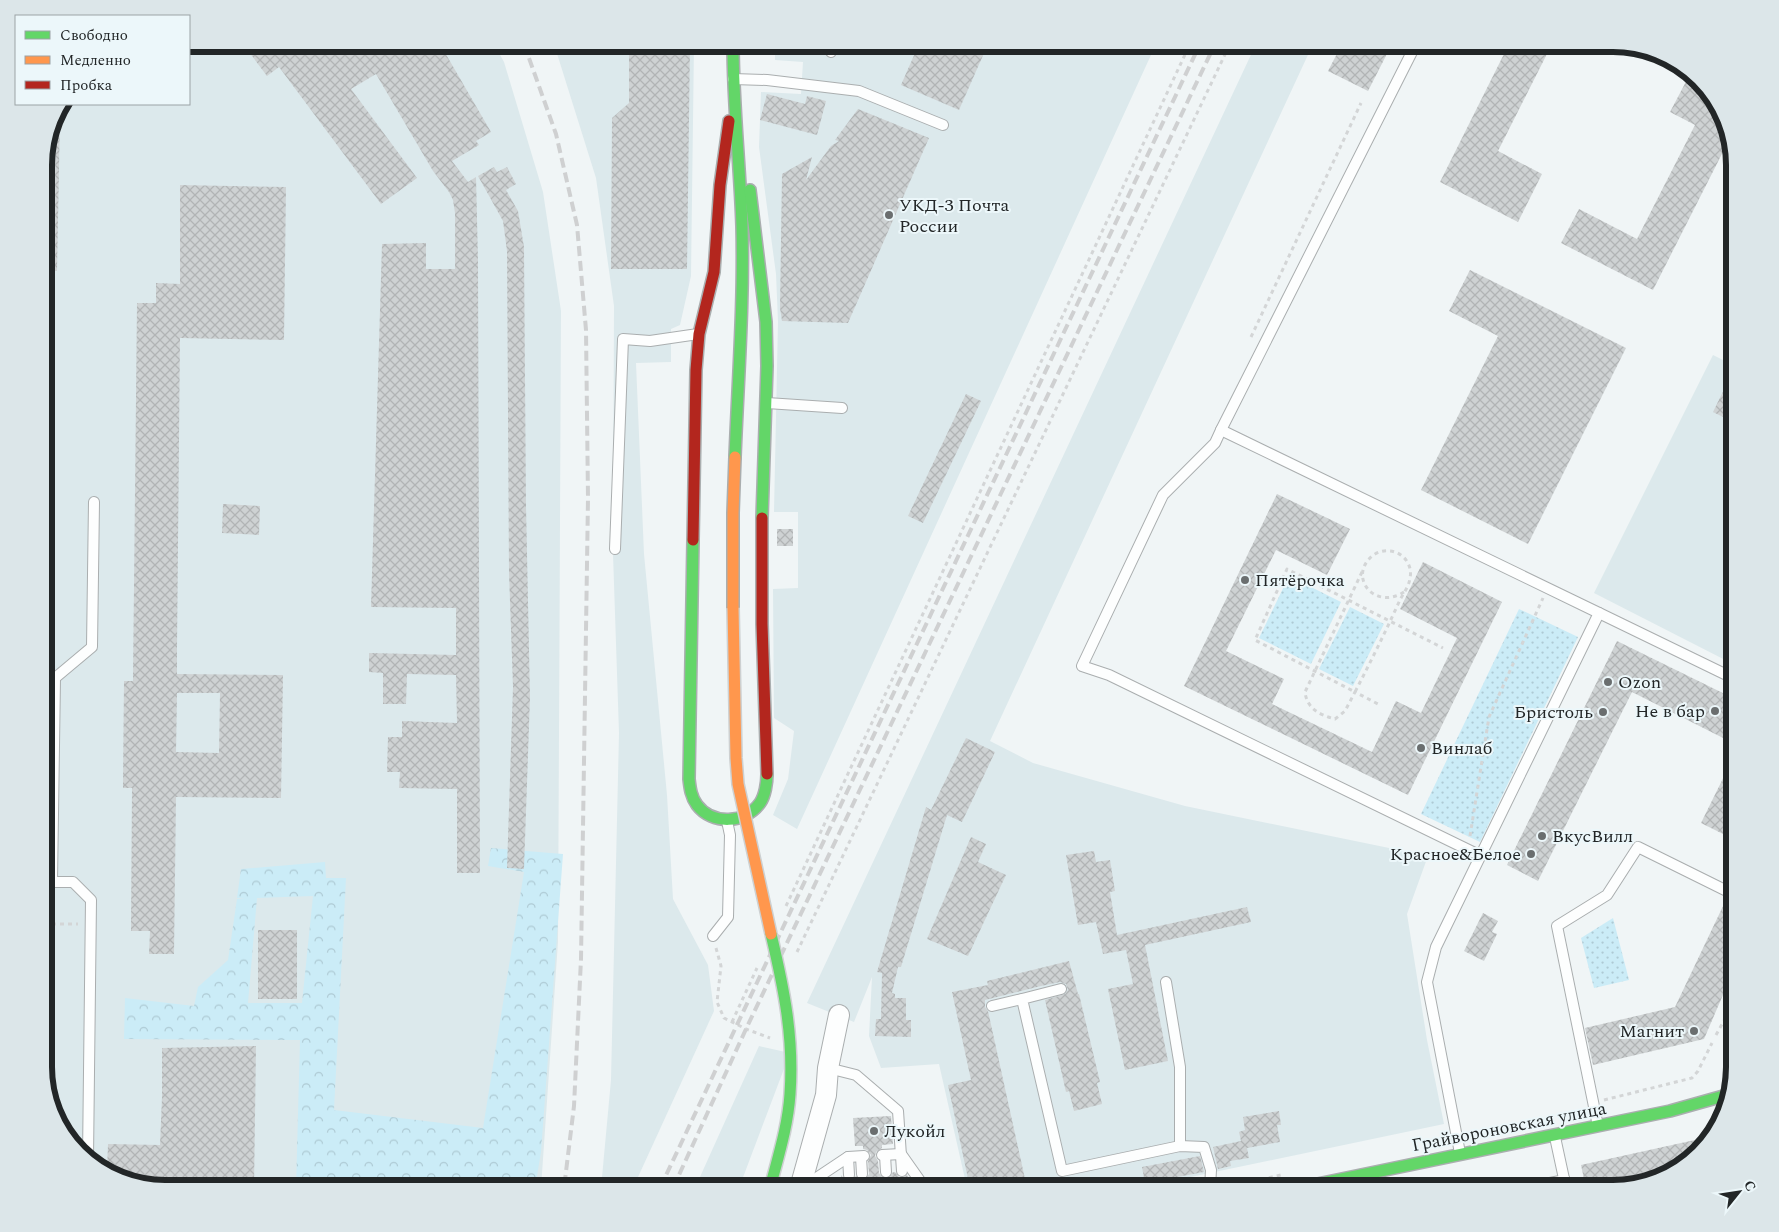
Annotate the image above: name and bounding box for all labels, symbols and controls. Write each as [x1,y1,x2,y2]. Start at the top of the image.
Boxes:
legend [15,15,190,105]
text: Свободно [60,24,128,47]
text: Медленно [60,49,131,72]
text: Пробка [60,74,113,97]
place label: УКД-3 Почта России [899,192,1009,240]
marker: УКД-3 Почта России [883,209,895,221]
place label: Пятёрочка [1255,567,1345,594]
marker: Пятёрочка [1239,574,1251,586]
place label: Ozon [1618,669,1661,696]
marker: Ozon [1602,676,1614,688]
place label: Не в бар [1635,698,1705,725]
place label: Бристоль [1514,699,1593,726]
marker: Не в бар [1709,705,1721,717]
marker: Бристоль [1597,706,1609,718]
place label: Винлаб [1431,735,1493,762]
marker: Винлаб [1415,742,1427,754]
place label: ВкусВилл [1552,823,1633,850]
marker: ВкусВилл [1536,830,1548,842]
place label: Красное&Белое [1390,841,1521,868]
marker: Красное&Белое [1525,848,1537,860]
place label: Магнит [1619,1018,1684,1045]
marker: Магнит [1688,1025,1700,1037]
street label: Грайвороновская улица [1409,1095,1609,1159]
place label: Лукойл [884,1118,946,1145]
marker: Лукойл [868,1125,880,1137]
north arrow [1714,1167,1764,1217]
text: С [1738,1176,1761,1195]

